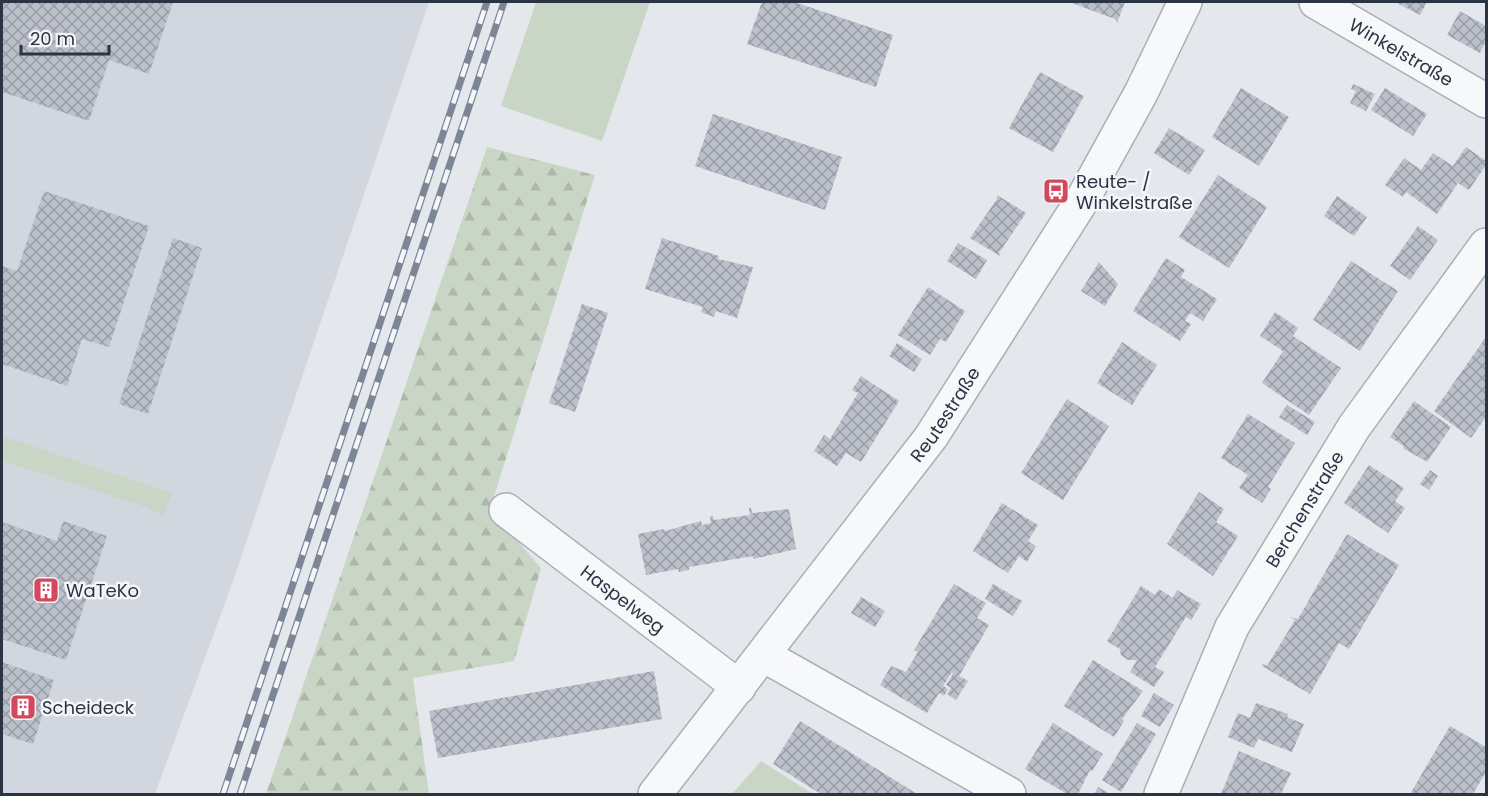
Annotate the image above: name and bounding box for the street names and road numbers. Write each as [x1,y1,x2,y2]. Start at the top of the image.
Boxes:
street label: Winkelstraße [1345,12,1458,92]
street label: Reutestraße [904,361,985,467]
street label: Berchenstraße [1259,446,1349,572]
street label: Haspelweg [576,559,670,639]

